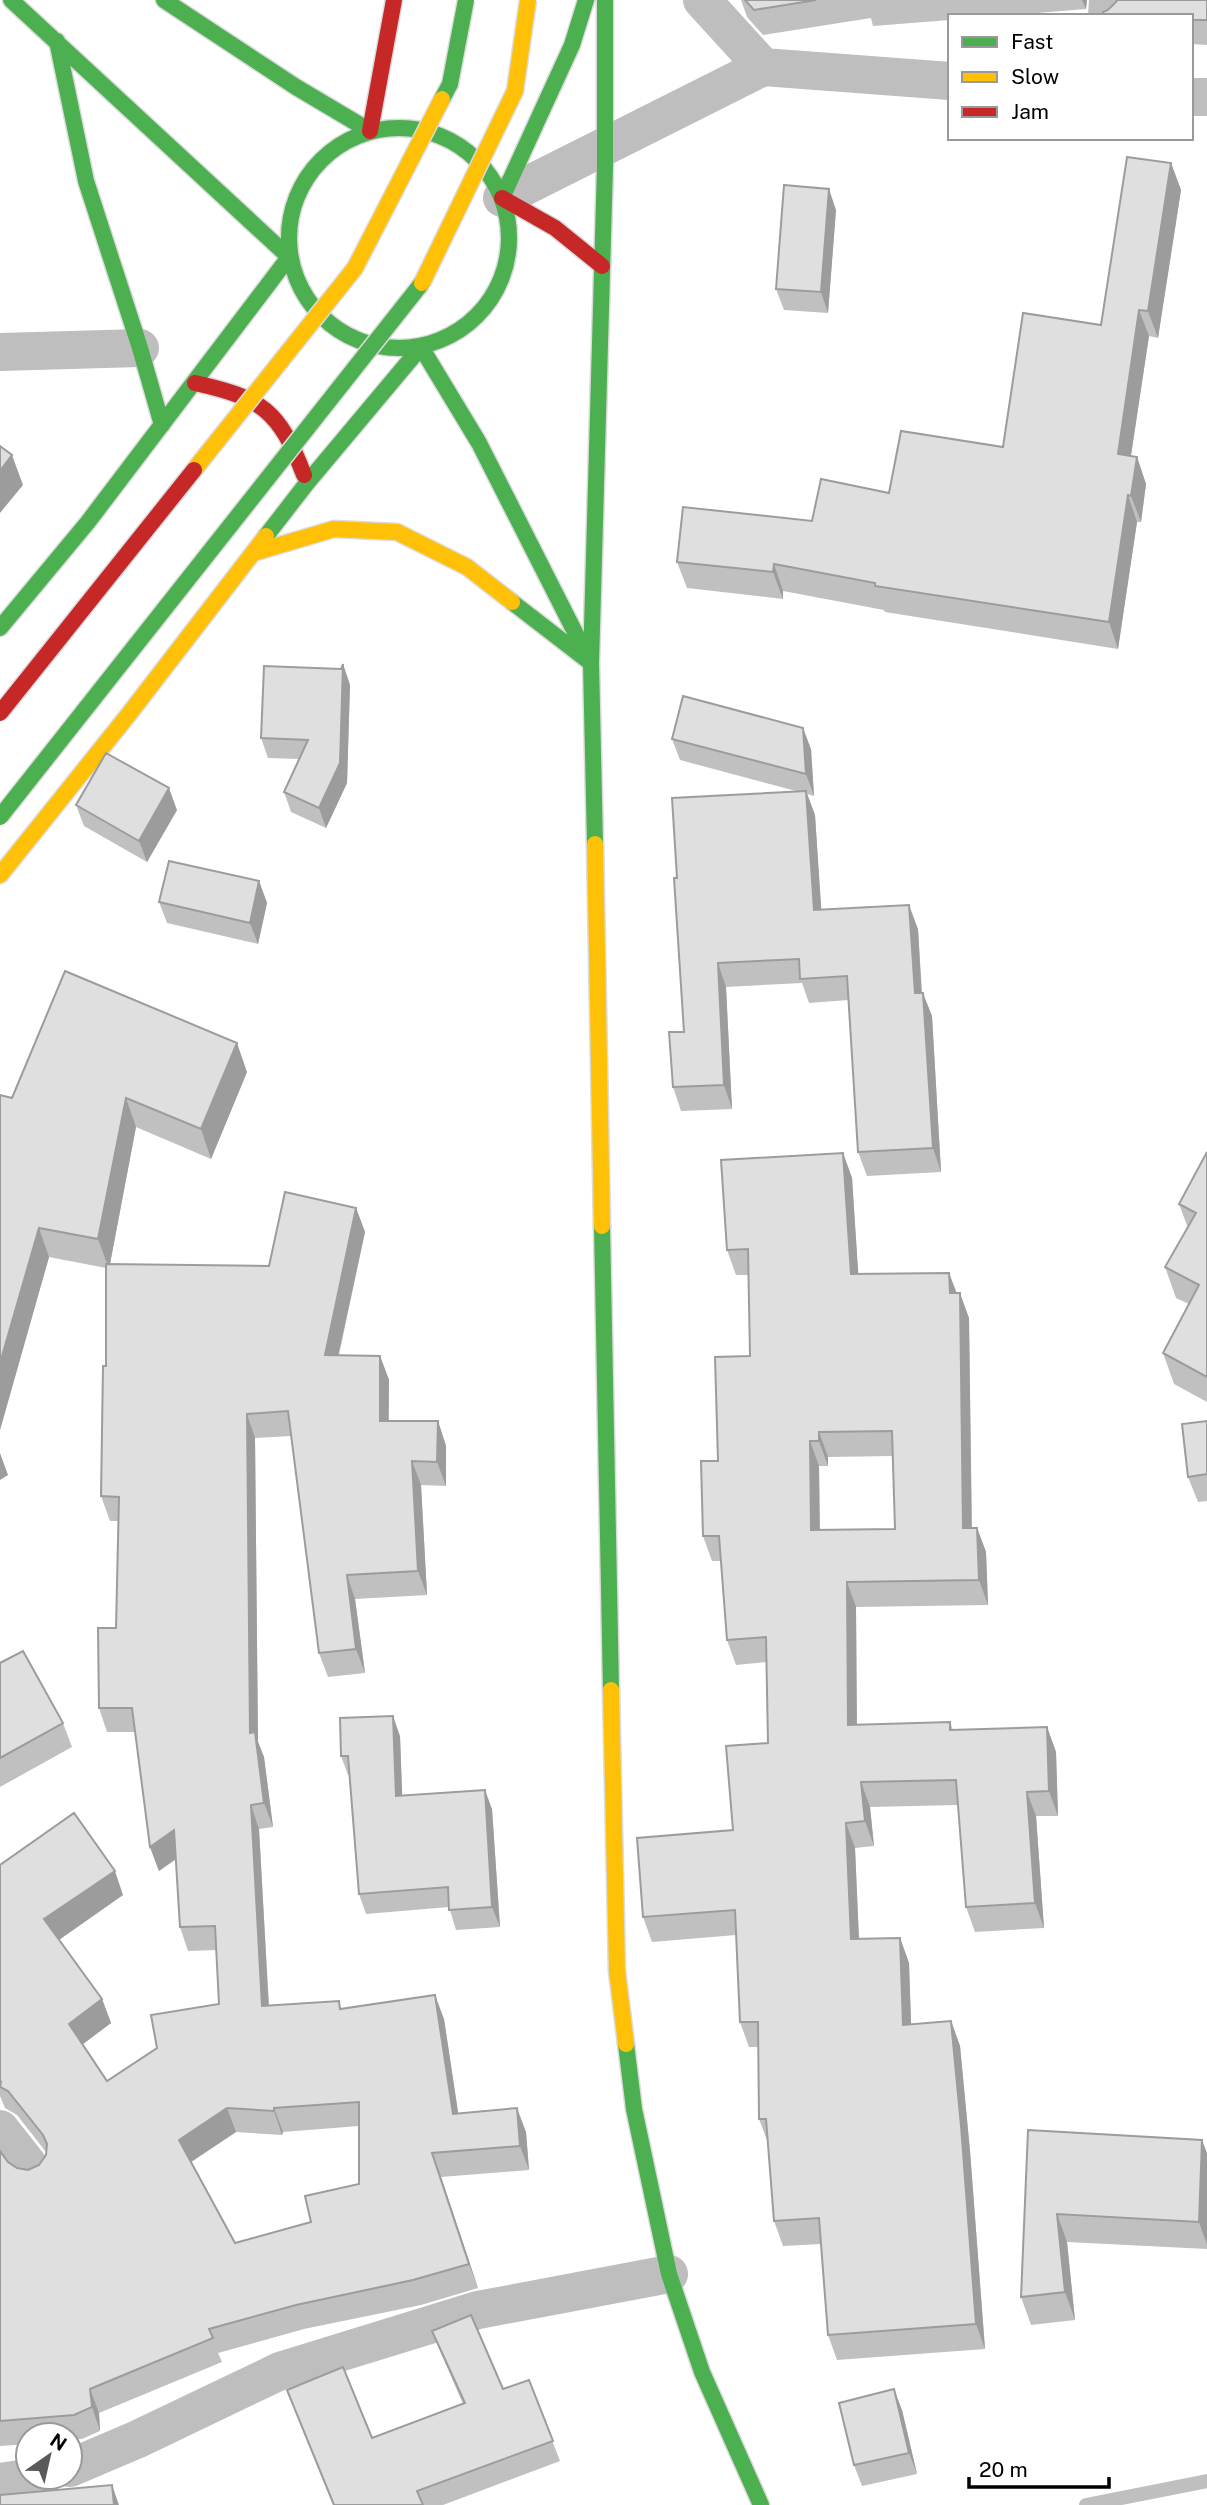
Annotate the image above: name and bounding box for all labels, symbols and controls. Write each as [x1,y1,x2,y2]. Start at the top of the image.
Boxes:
legend [948,14,1193,140]
text: Fast [1011,29,1053,54]
text: Slow [1011,64,1059,89]
text: Jam [1011,99,1049,124]
north arrow [14,2421,84,2491]
text: N [46,2429,71,2455]
scale bar [969,2446,1109,2490]
text: 20 m [979,2457,1028,2482]

